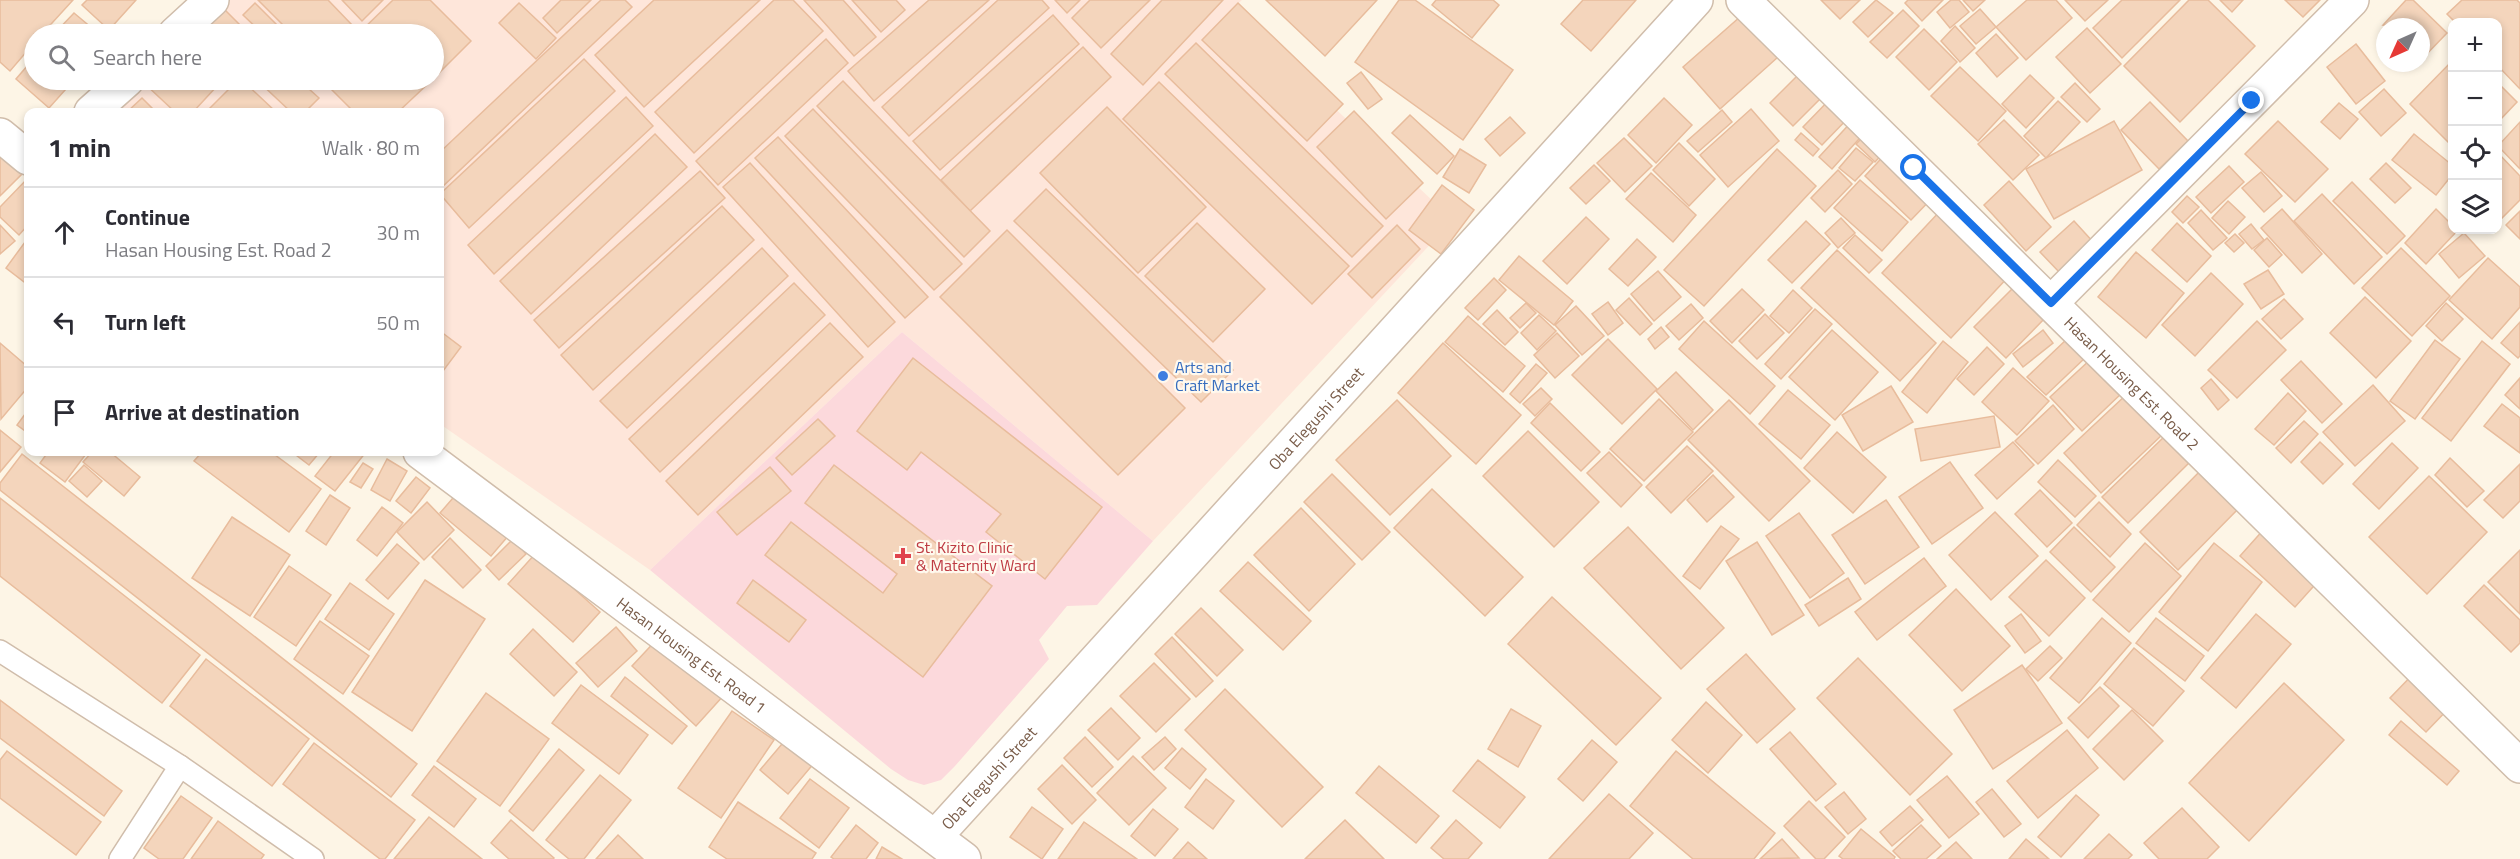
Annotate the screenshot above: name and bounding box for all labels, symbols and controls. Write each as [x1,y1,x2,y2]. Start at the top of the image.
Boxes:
north arrow [2376,18,2430,72]
map controls [2448,18,2502,234]
button: + [2448,18,2502,72]
search box [24,24,444,90]
text: Search here [93,40,202,74]
icon: search [45,41,78,74]
button: − [2448,72,2502,126]
route end [2238,87,2264,113]
button: locate [2448,126,2502,180]
text: 1 min [48,128,111,167]
text: Walk · 80 m [322,132,420,163]
route start [1900,154,1926,180]
button: layers [2448,180,2502,234]
text: Continue [105,200,190,234]
icon: ahead [48,216,81,249]
text: 30 m [376,217,420,248]
text: Hasan Housing Est. Road 2 [105,234,332,265]
text: Turn left [105,305,186,339]
icon: left [48,306,81,339]
text: 50 m [376,307,420,338]
street label: Hasan Housing Est. Road 2 [2059,311,2205,456]
place label: Arts and Craft Market [1175,355,1260,397]
street label: Oba Elegushi Street [1262,361,1369,475]
marker: Arts and Craft Market [1156,369,1170,383]
text: Arrive at destination [105,395,300,429]
icon: arrive [48,396,81,429]
place label: St. Kizito Clinic & Maternity Ward [916,535,1036,577]
marker: St. Kizito Clinic & Maternity Ward [894,547,912,565]
street label: Hasan Housing Est. Road 1 [612,591,771,719]
street label: Oba Elegushi Street [935,720,1042,835]

